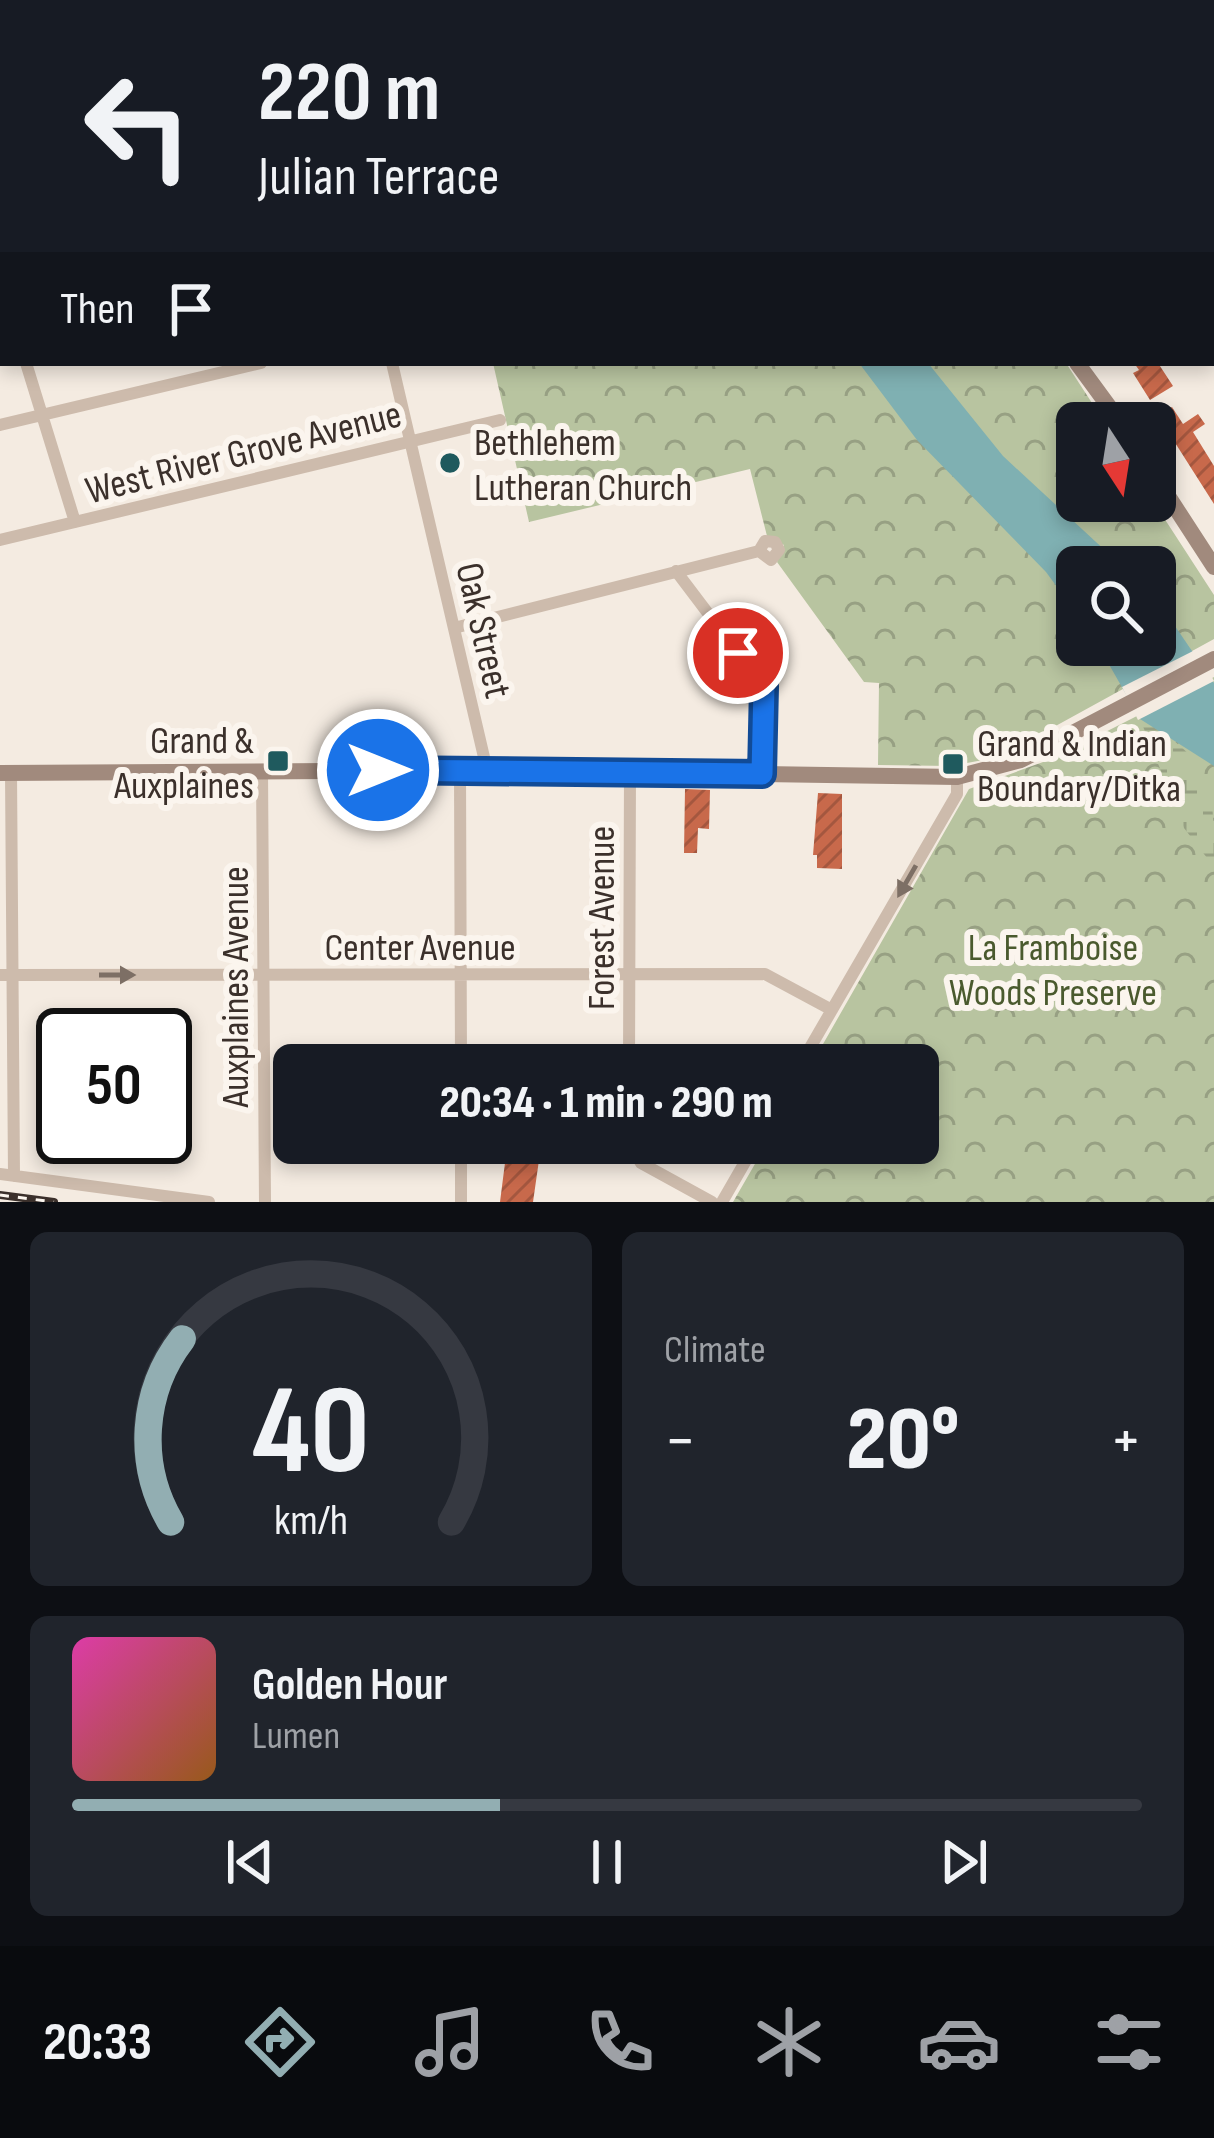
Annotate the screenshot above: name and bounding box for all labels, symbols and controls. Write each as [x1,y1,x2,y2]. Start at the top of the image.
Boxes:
text: 220 m [258,43,440,144]
icon: left [60,48,216,204]
text: Julian Terrace [258,145,499,210]
icon: arrive [158,276,224,342]
text: Then [60,282,134,337]
street label: West River Grove Avenue [81,391,406,515]
north arrow [1056,402,1176,522]
map controls [1056,402,1176,666]
place label: Bethlehem Lutheran Church [474,420,692,512]
marker: Bethlehem Lutheran Church [437,450,463,476]
button: search [1056,546,1176,666]
street label: Oak Street [444,558,521,703]
pin [687,602,789,704]
icon: arrive [705,620,771,686]
position arrow [315,707,441,833]
place label: Grand & Auxplaines [113,718,254,810]
place label: Grand & Indian Boundary/Ditka [977,721,1181,813]
marker: Grand & Auxplaines [265,748,291,774]
marker: Grand & Indian Boundary/Ditka [940,751,966,777]
street label: Forest Avenue [579,826,626,1010]
one-way arrow [897,864,918,898]
street label: Auxplaines Avenue [213,866,260,1109]
street label: Center Avenue [324,925,516,972]
park label: La Framboise Woods Preserve [949,925,1157,1017]
one-way arrow [99,965,137,985]
speed limit sign: 50 [36,1008,192,1164]
text: 20:34 · 1 min · 290 m [440,1076,772,1131]
text: Climate [664,1327,766,1374]
text: 40 [252,1359,370,1508]
text: 20° [846,1387,960,1495]
text: − [664,1402,696,1481]
text: + [1110,1402,1142,1481]
text: km/h [274,1495,348,1547]
text: Golden Hour [252,1658,447,1713]
text: Lumen [252,1713,340,1760]
icon: previous [217,1829,283,1895]
icon: pause [574,1829,640,1895]
icon: next [931,1829,997,1895]
icon: directions [238,2000,322,2084]
icon: music [408,2000,492,2084]
icon: phone [578,2000,662,2084]
icon: climate [747,2000,831,2084]
icon: car [917,2000,1001,2084]
icon: filters [1087,2000,1171,2084]
text: 20:33 [43,2010,152,2075]

